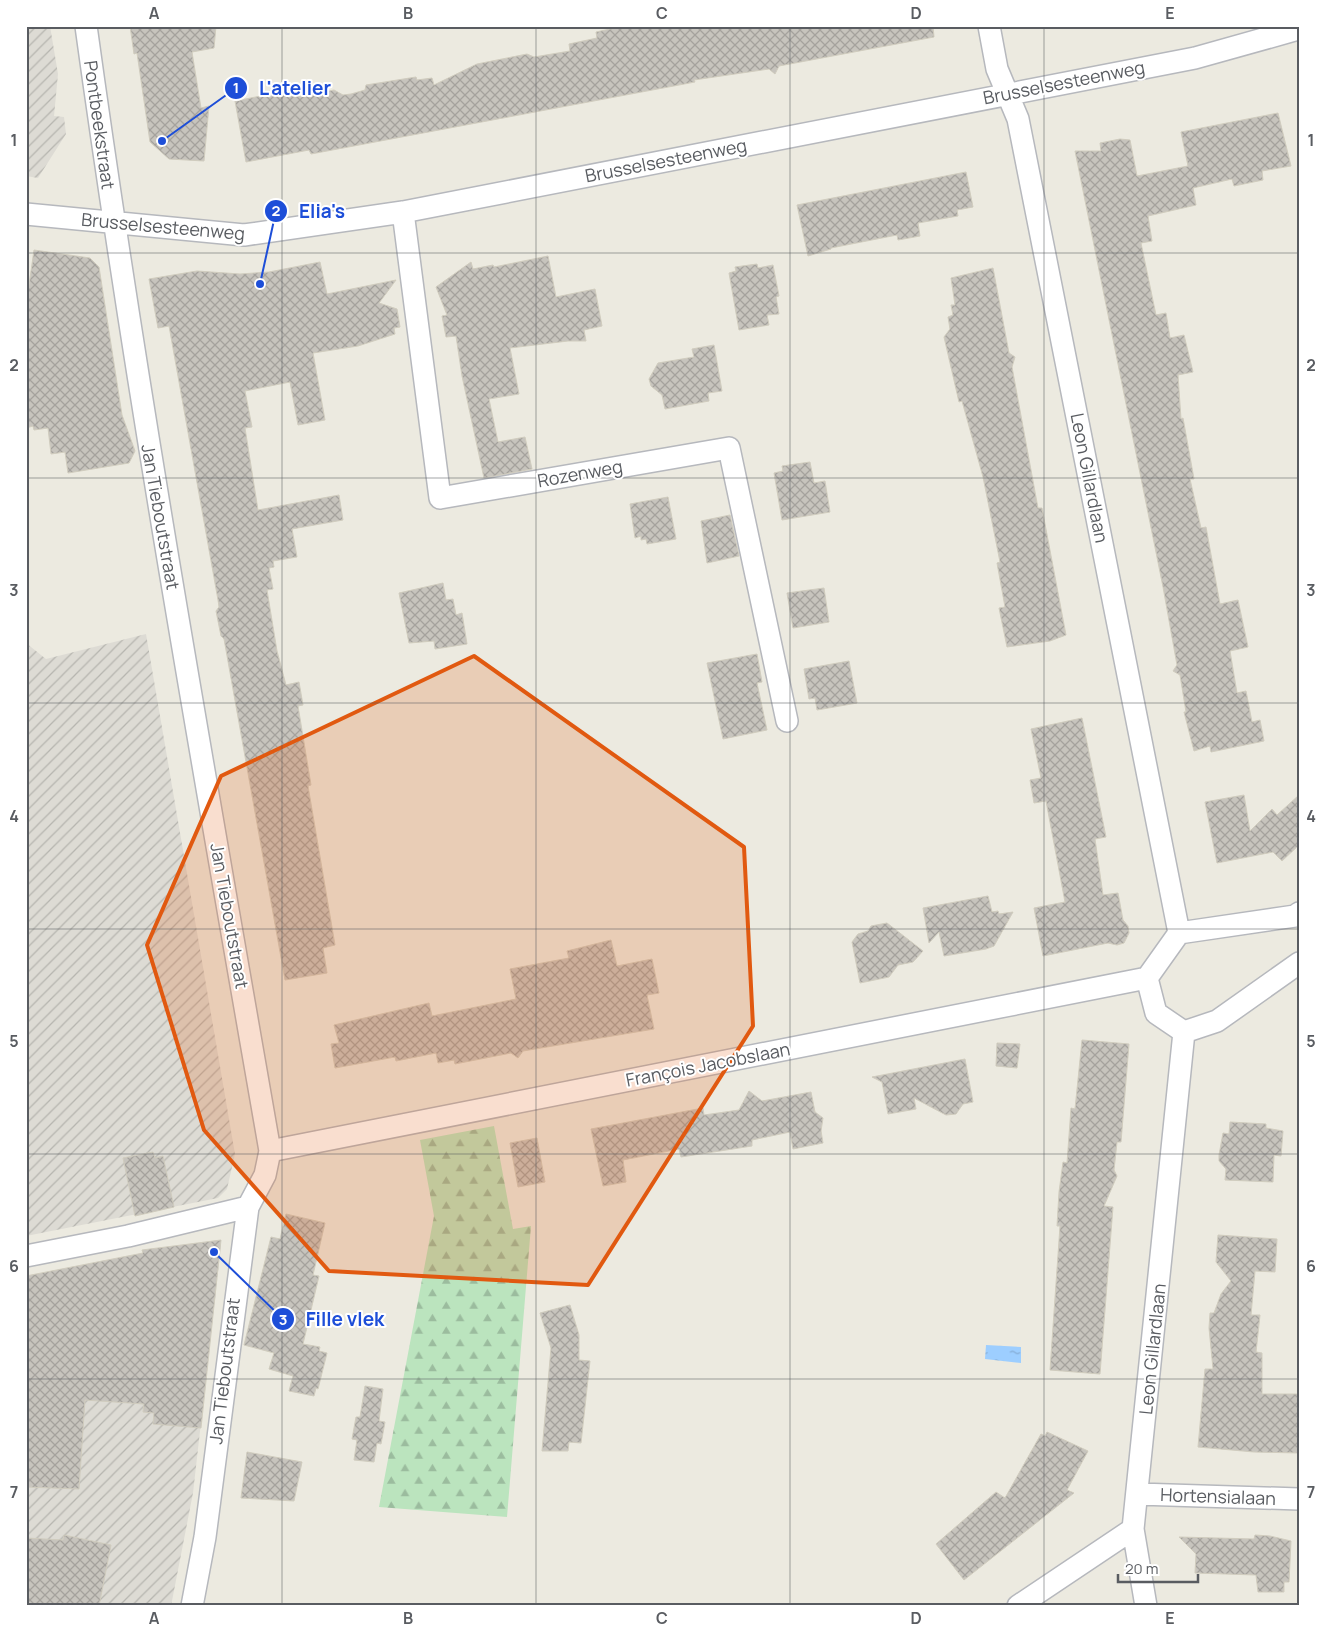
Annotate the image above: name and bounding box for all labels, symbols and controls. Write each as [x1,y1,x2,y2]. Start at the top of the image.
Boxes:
text: A [149,2,160,24]
text: B [403,2,413,24]
text: C [656,2,668,24]
text: D [910,2,922,24]
text: E [1165,2,1175,24]
street label: Brusselsesteenweg [981,55,1147,109]
street label: Pontbeekstraat [79,59,121,191]
callout: L'atelier [224,71,341,105]
text: L'atelier [259,75,331,101]
text: 1 [233,77,239,98]
text: 1 [10,129,18,151]
text: 1 [1307,129,1315,151]
street label: Brusselsesteenweg [583,133,749,187]
callout: Elia's [264,194,355,228]
text: Elia's [299,198,345,224]
text: 2 [272,200,281,221]
street label: Brusselsesteenweg [80,207,246,245]
text: 2 [9,354,19,376]
text: 2 [1306,354,1316,376]
street label: Leon Gillardlaan [1066,411,1114,545]
street label: Jan Tieboutstraat [136,442,186,591]
street label: Rozenweg [535,454,624,492]
text: 3 [9,579,19,601]
text: 3 [1306,579,1316,601]
text: 4 [9,805,19,827]
text: 4 [1306,805,1316,827]
street label: Jan Tieboutstraat [205,841,255,990]
text: 5 [9,1030,19,1052]
text: 5 [1306,1030,1316,1052]
street label: François Jacobslaan [624,1036,792,1092]
text: 6 [9,1255,19,1277]
text: 6 [1306,1255,1316,1277]
street label: Leon Gillardlaan [1133,1282,1171,1416]
street label: Jan Tieboutstraat [203,1296,245,1445]
callout: Fille vlek [271,1302,394,1336]
text: Fille vlek [306,1306,385,1332]
text: 3 [279,1309,287,1330]
text: 7 [10,1481,18,1503]
text: 7 [1307,1481,1315,1503]
street label: Hortensialaan [1160,1482,1276,1510]
scale bar [1118,1552,1198,1584]
text: 20 m [1125,1558,1158,1579]
text: A [149,1607,160,1629]
text: B [403,1607,413,1629]
text: C [656,1607,668,1629]
text: D [910,1607,922,1629]
text: E [1165,1607,1175,1629]

